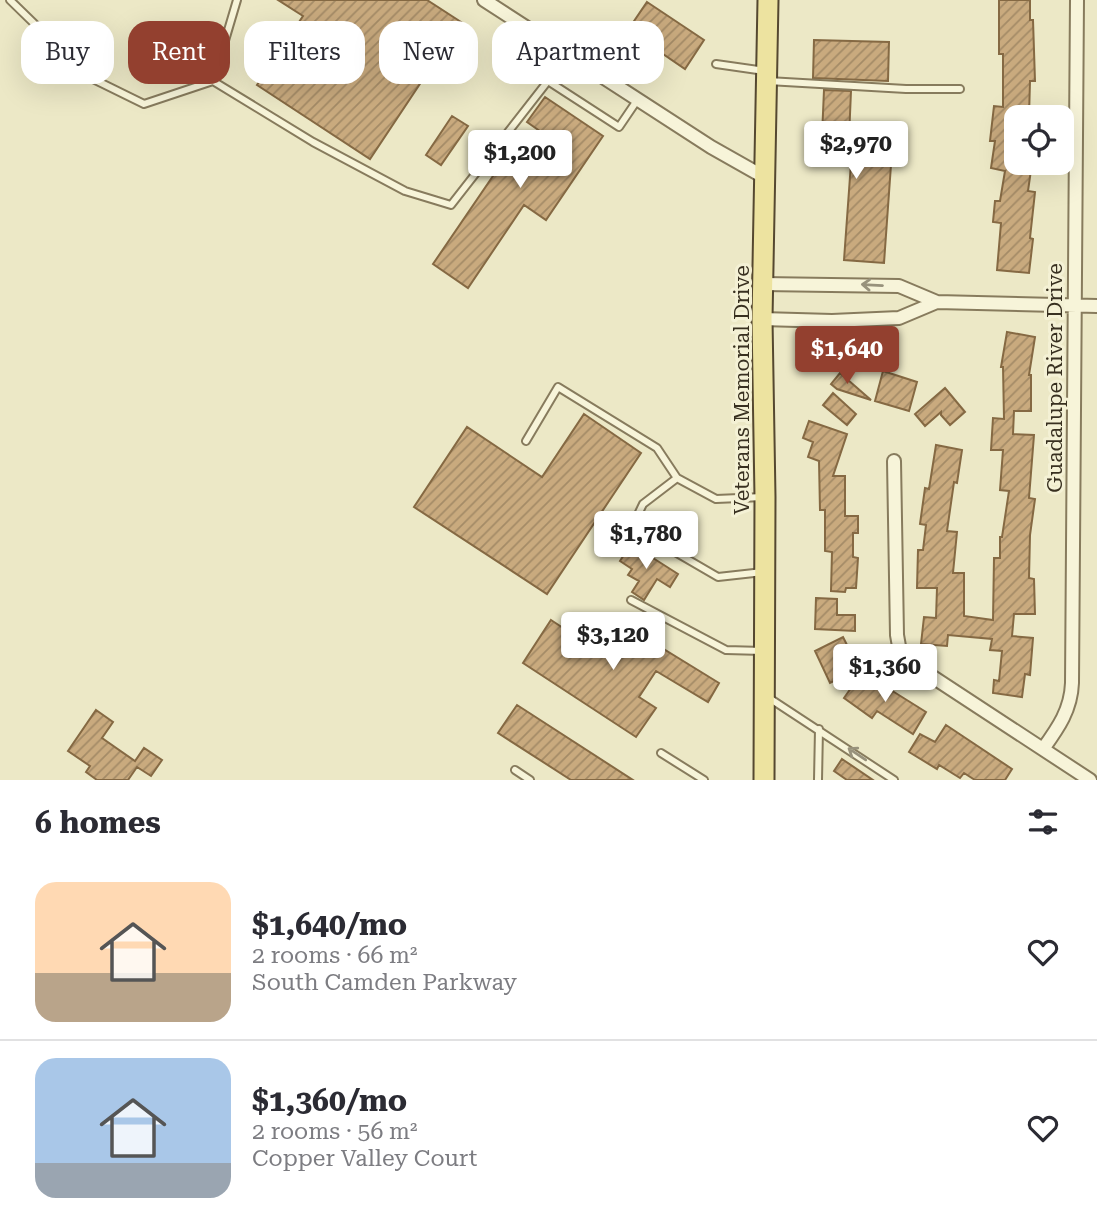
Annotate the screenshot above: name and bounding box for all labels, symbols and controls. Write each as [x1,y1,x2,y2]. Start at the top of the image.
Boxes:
chip: Buy [21,21,114,84]
chip: Rent [128,21,230,84]
chip: Filters [244,21,365,84]
chip: New [379,21,478,84]
chip: Apartment [492,21,664,84]
map controls [1004,105,1074,175]
button: locate [1004,105,1074,175]
pin: $2,970 [799,122,913,181]
pin: $1,200 [463,130,577,190]
text: $2,970 [820,130,892,157]
text: $1,200 [484,139,556,166]
street label: Guadalupe River Drive [1043,263,1067,493]
street label: Veterans Memorial Drive [730,265,754,515]
one-way arrow [860,279,883,292]
pin: $1,640 [790,326,904,386]
text: $1,640 [811,335,883,362]
pin: $1,780 [589,512,703,571]
text: $1,780 [610,520,682,547]
pin: $3,120 [556,612,670,672]
text: $3,120 [577,621,649,648]
pin: $1,360 [828,644,942,704]
text: $1,360 [849,653,921,680]
one-way arrow [848,747,867,762]
icon: filters [1024,803,1062,841]
text: 6 homes [35,805,161,840]
text: $1,640/mo [252,907,407,942]
icon: home [91,910,175,994]
icon: heart [1024,933,1062,971]
text: 2 rooms · 66 m² [252,942,418,969]
text: South Camden Parkway [252,969,517,996]
text: $1,360/mo [252,1083,407,1118]
icon: home [91,1086,175,1170]
icon: heart [1024,1109,1062,1147]
text: 2 rooms · 56 m² [252,1118,418,1145]
text: Copper Valley Court [252,1145,477,1172]

